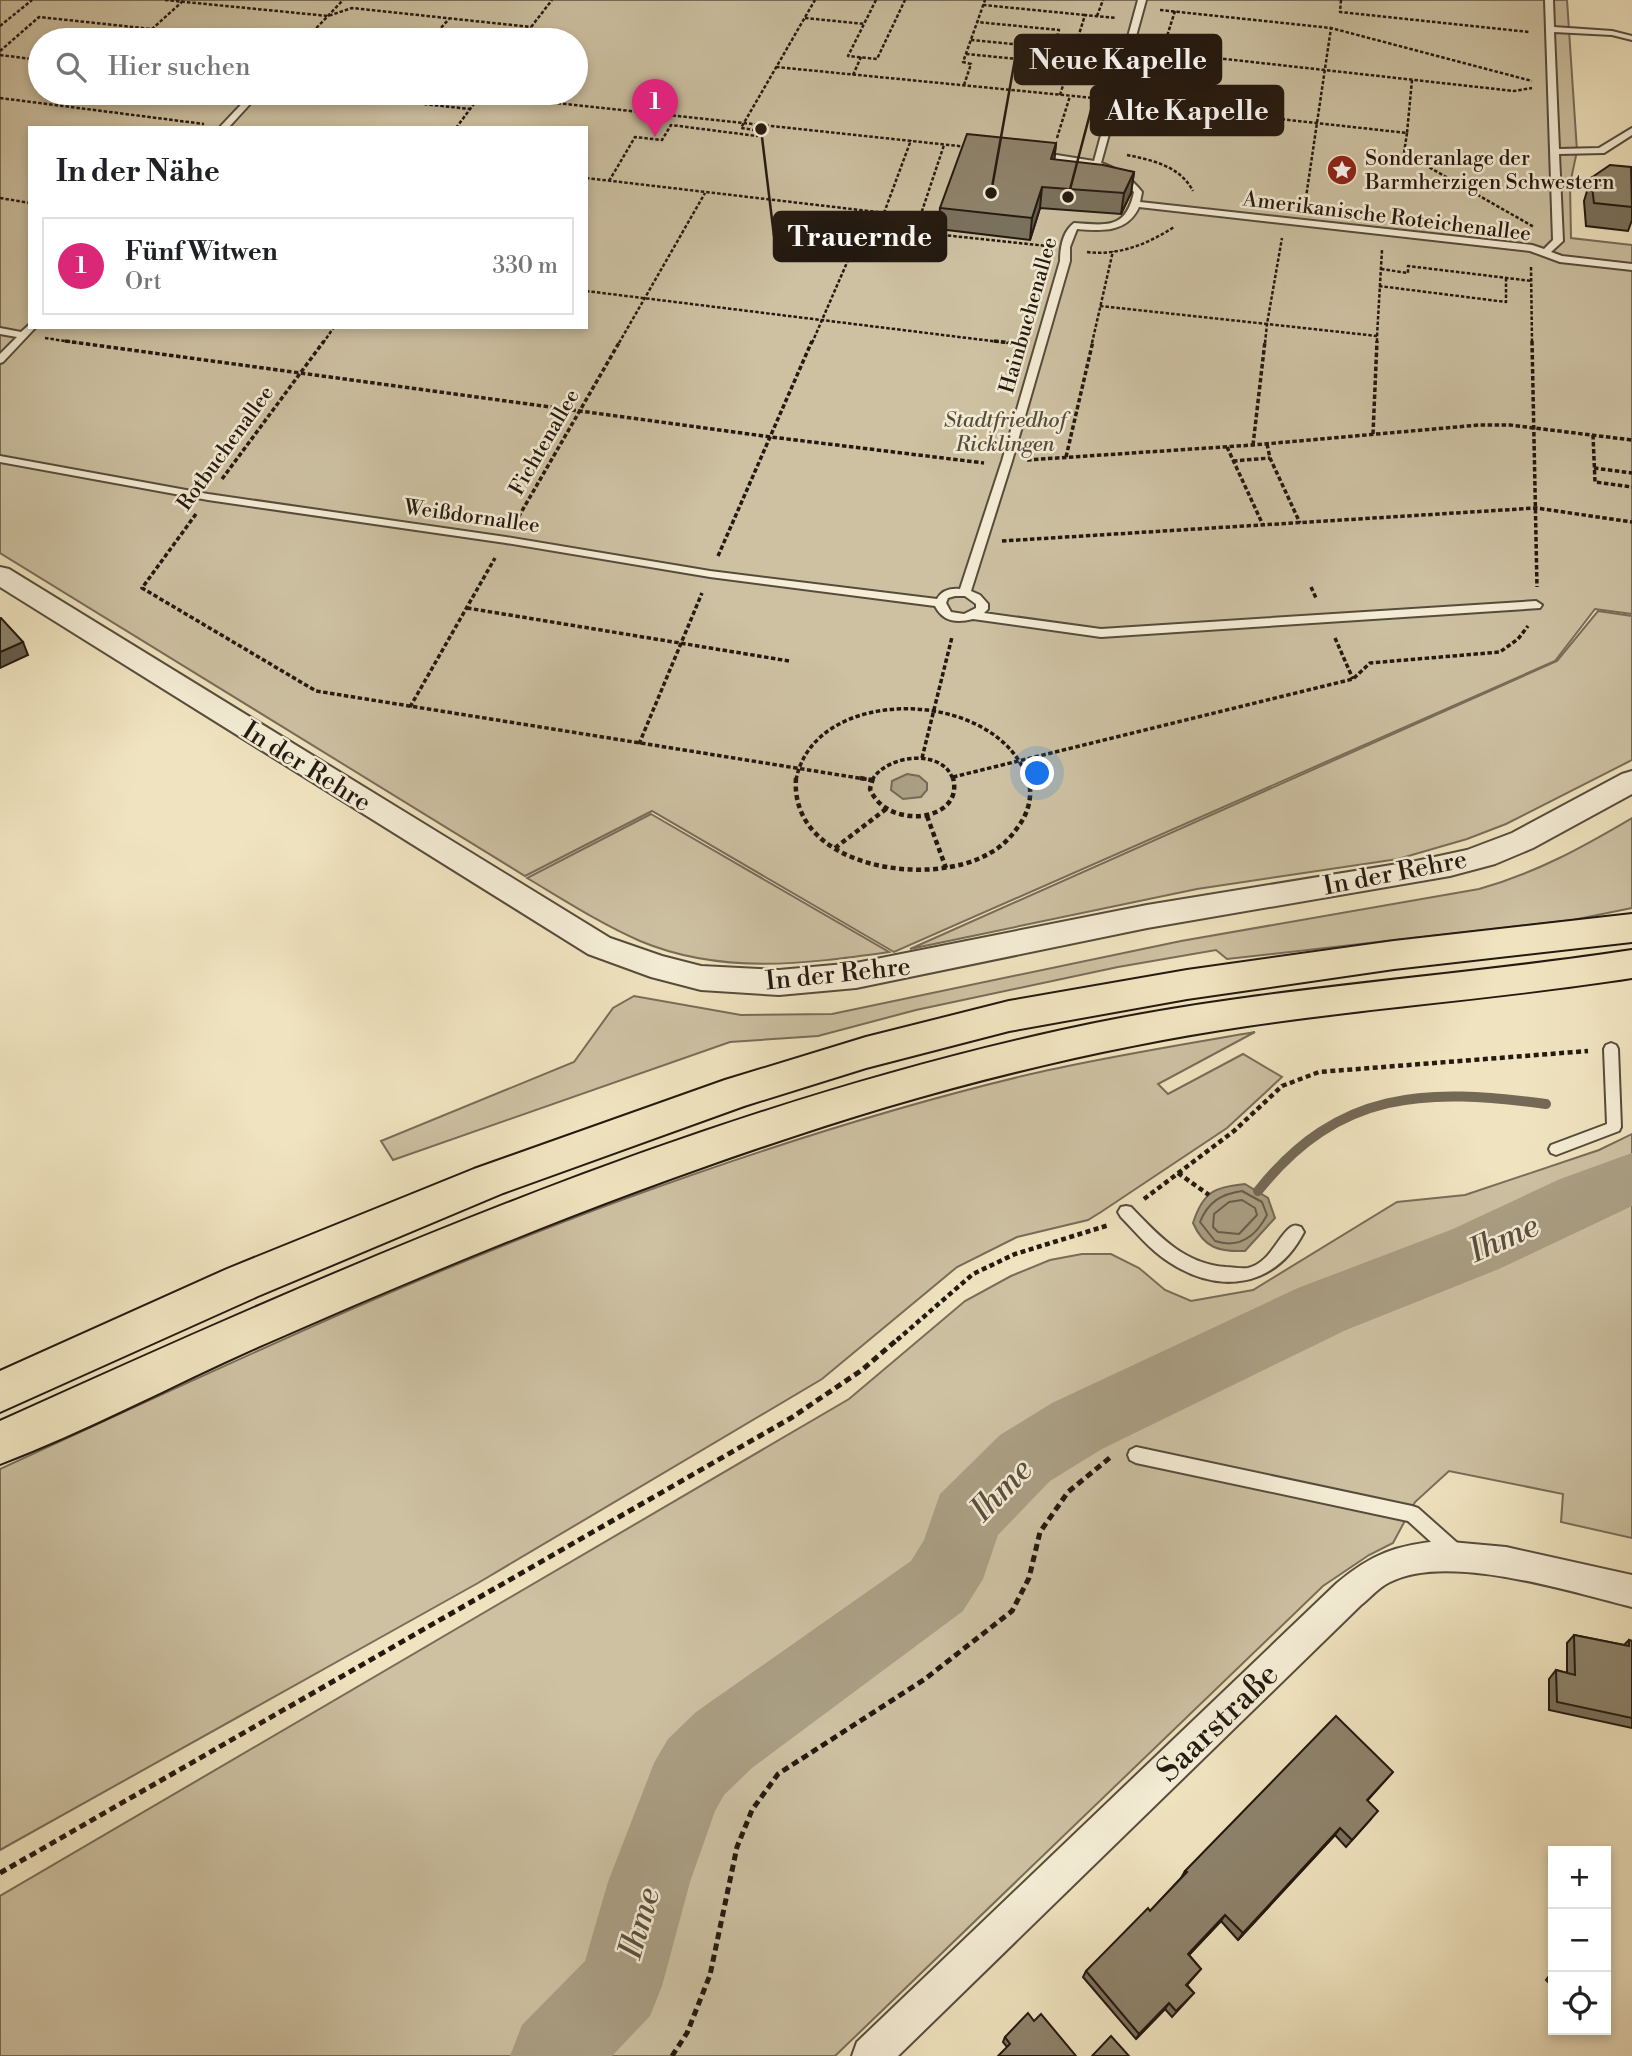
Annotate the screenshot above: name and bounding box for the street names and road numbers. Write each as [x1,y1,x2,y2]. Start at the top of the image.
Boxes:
street label: Amerikanische Roteichenallee [1241,186,1532,248]
street label: Hainbuchenallee [994,234,1064,396]
street label: Rotbuchenallee [172,381,280,516]
street label: Fichtenallee [504,385,586,500]
street label: Weißdornallee [401,494,541,539]
street label: In der Rehre [236,715,377,819]
street label: In der Rehre [1321,843,1470,903]
street label: In der Rehre [764,950,912,998]
street label: Saarstraße [1148,1655,1287,1791]

